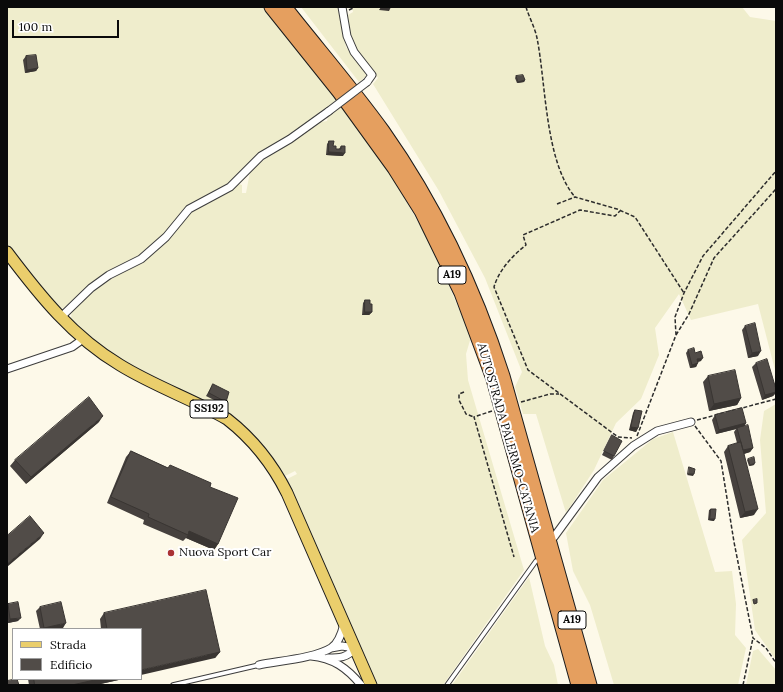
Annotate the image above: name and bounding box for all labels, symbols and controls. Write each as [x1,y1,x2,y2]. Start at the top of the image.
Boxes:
scale bar [14,12,121,38]
text: 100 m [19,19,52,34]
road number: A19 [438,266,466,284]
street label: AUTOSTRADA PALERMO-CATANIA [474,341,542,535]
road number: SS192 [190,400,228,418]
place label: Nuova Sport Car [179,546,271,560]
marker: Nuova Sport Car [166,548,176,558]
road number: A19 [558,611,586,629]
legend [12,628,142,680]
text: Strada [50,637,86,652]
text: Edificio [50,657,92,672]

